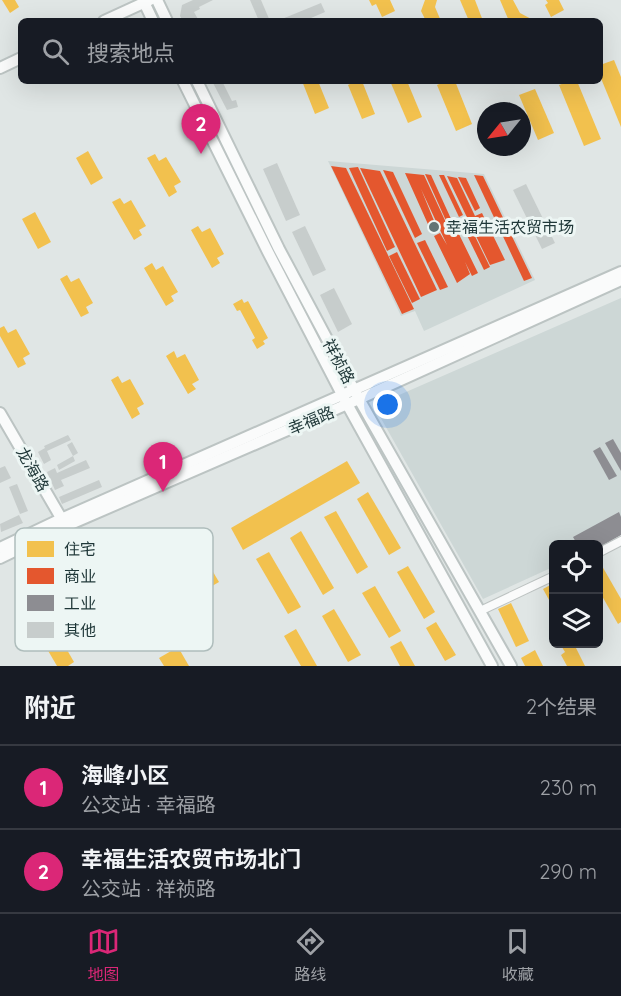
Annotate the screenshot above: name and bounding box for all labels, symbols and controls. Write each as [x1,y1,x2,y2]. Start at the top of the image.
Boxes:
search box [18,18,603,84]
icon: search [39,35,72,68]
text: 搜索地点 [87,39,175,67]
north arrow [477,102,531,156]
pin: 2 [182,104,220,154]
place label: 幸福生活农贸市场 [446,217,574,237]
marker: 幸福生活农贸市场 [427,220,441,234]
street label: 祥祯路 [319,335,359,387]
your location [373,390,402,419]
street label: 幸福路 [285,401,337,439]
pin: 1 [144,442,182,492]
street label: 龙海路 [12,443,54,495]
legend [15,528,213,651]
text: 住宅 [64,539,96,559]
map controls [549,540,603,648]
button: locate [549,540,603,594]
text: 商业 [64,566,96,586]
text: 工业 [64,593,96,613]
button: layers [549,594,603,648]
text: 其他 [64,620,96,640]
text: 附近 [24,691,76,724]
text: 2个结果 [526,694,597,719]
text: 海峰小区 [81,761,169,789]
text: 1 [40,775,47,800]
text: 230 m [540,775,597,800]
text: 公交站 · 幸福路 [81,792,216,817]
text: 幸福生活农贸市场北门 [81,845,301,873]
text: 2 [38,859,49,884]
text: 290 m [539,859,597,884]
text: 公交站 · 祥祯路 [81,876,216,901]
tab: 地图 [87,925,120,985]
tab: 路线 [294,925,327,985]
tab: 收藏 [501,925,534,985]

